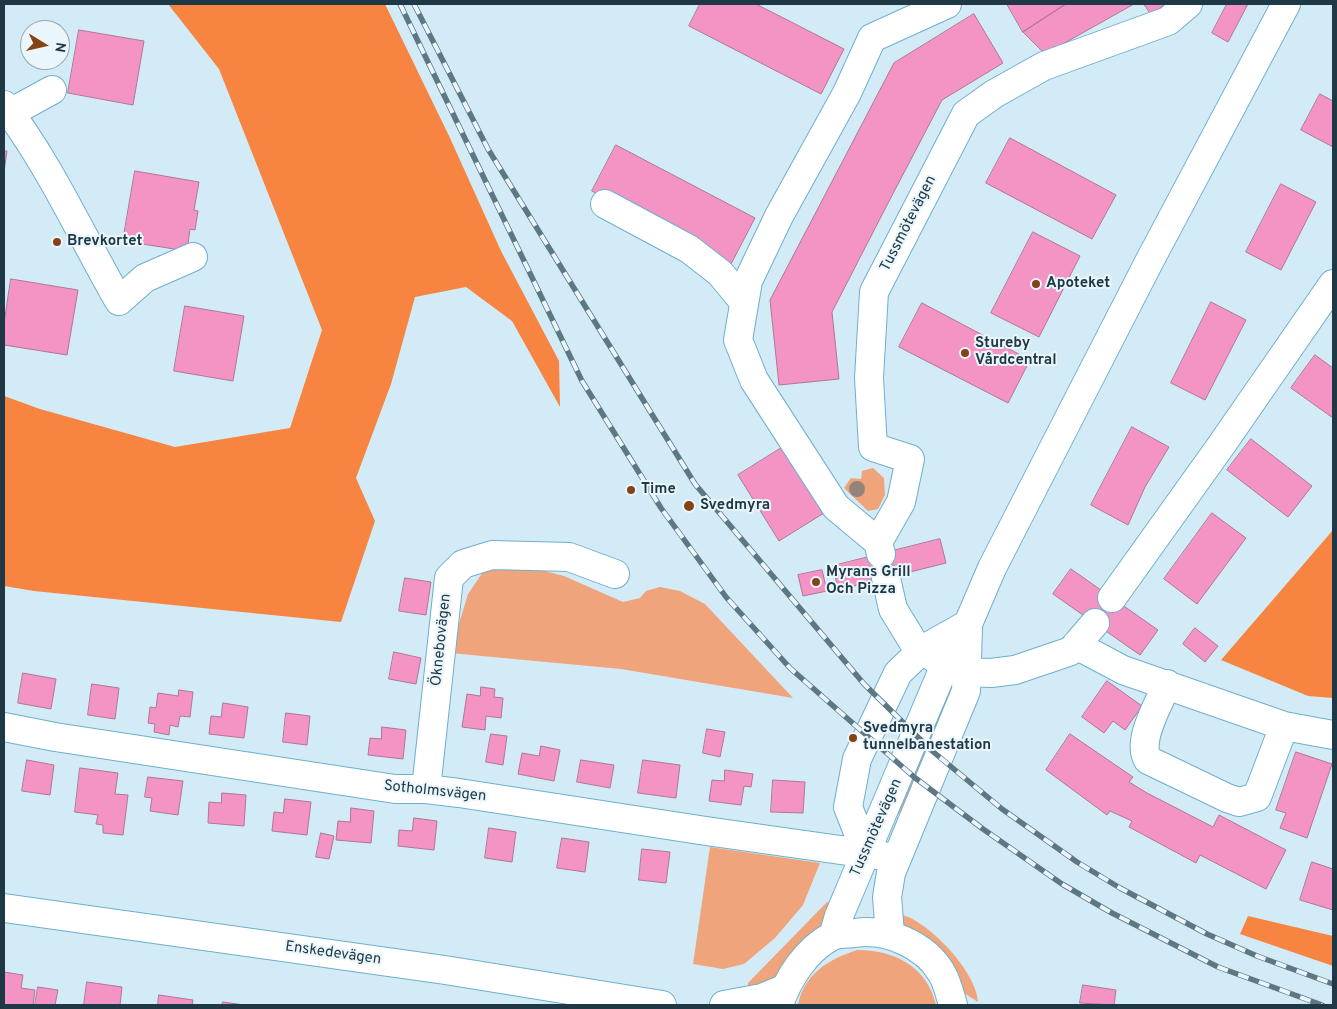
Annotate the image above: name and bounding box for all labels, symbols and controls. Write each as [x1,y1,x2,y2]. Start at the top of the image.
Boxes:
north arrow [20,20,70,70]
text: N [50,41,69,54]
street label: Tussmötevägen [877,173,941,275]
place label: Brevkortet [67,233,142,251]
marker: Brevkortet [51,236,63,248]
place label: Apoteket [1046,275,1110,293]
marker: Apoteket [1030,278,1042,290]
place label: Stureby Vårdcentral [975,335,1057,370]
marker: Stureby Vårdcentral [959,347,971,359]
place label: Time [641,481,676,499]
marker: Time [625,484,637,496]
place label: Svedmyra [700,497,770,515]
marker: Svedmyra [682,499,696,513]
place label: Myrans Grill Och Pizza [826,564,911,599]
marker: Myrans Grill Och Pizza [810,576,822,588]
street label: Öknebovägen [428,593,456,687]
place label: Svedmyra tunnelbanestation [863,720,991,755]
marker: Svedmyra tunnelbanestation [847,732,859,744]
street label: Tussmötevägen [847,776,907,880]
street label: Sotholmsvägen [383,778,487,806]
street label: Enskedevägen [284,938,382,970]

